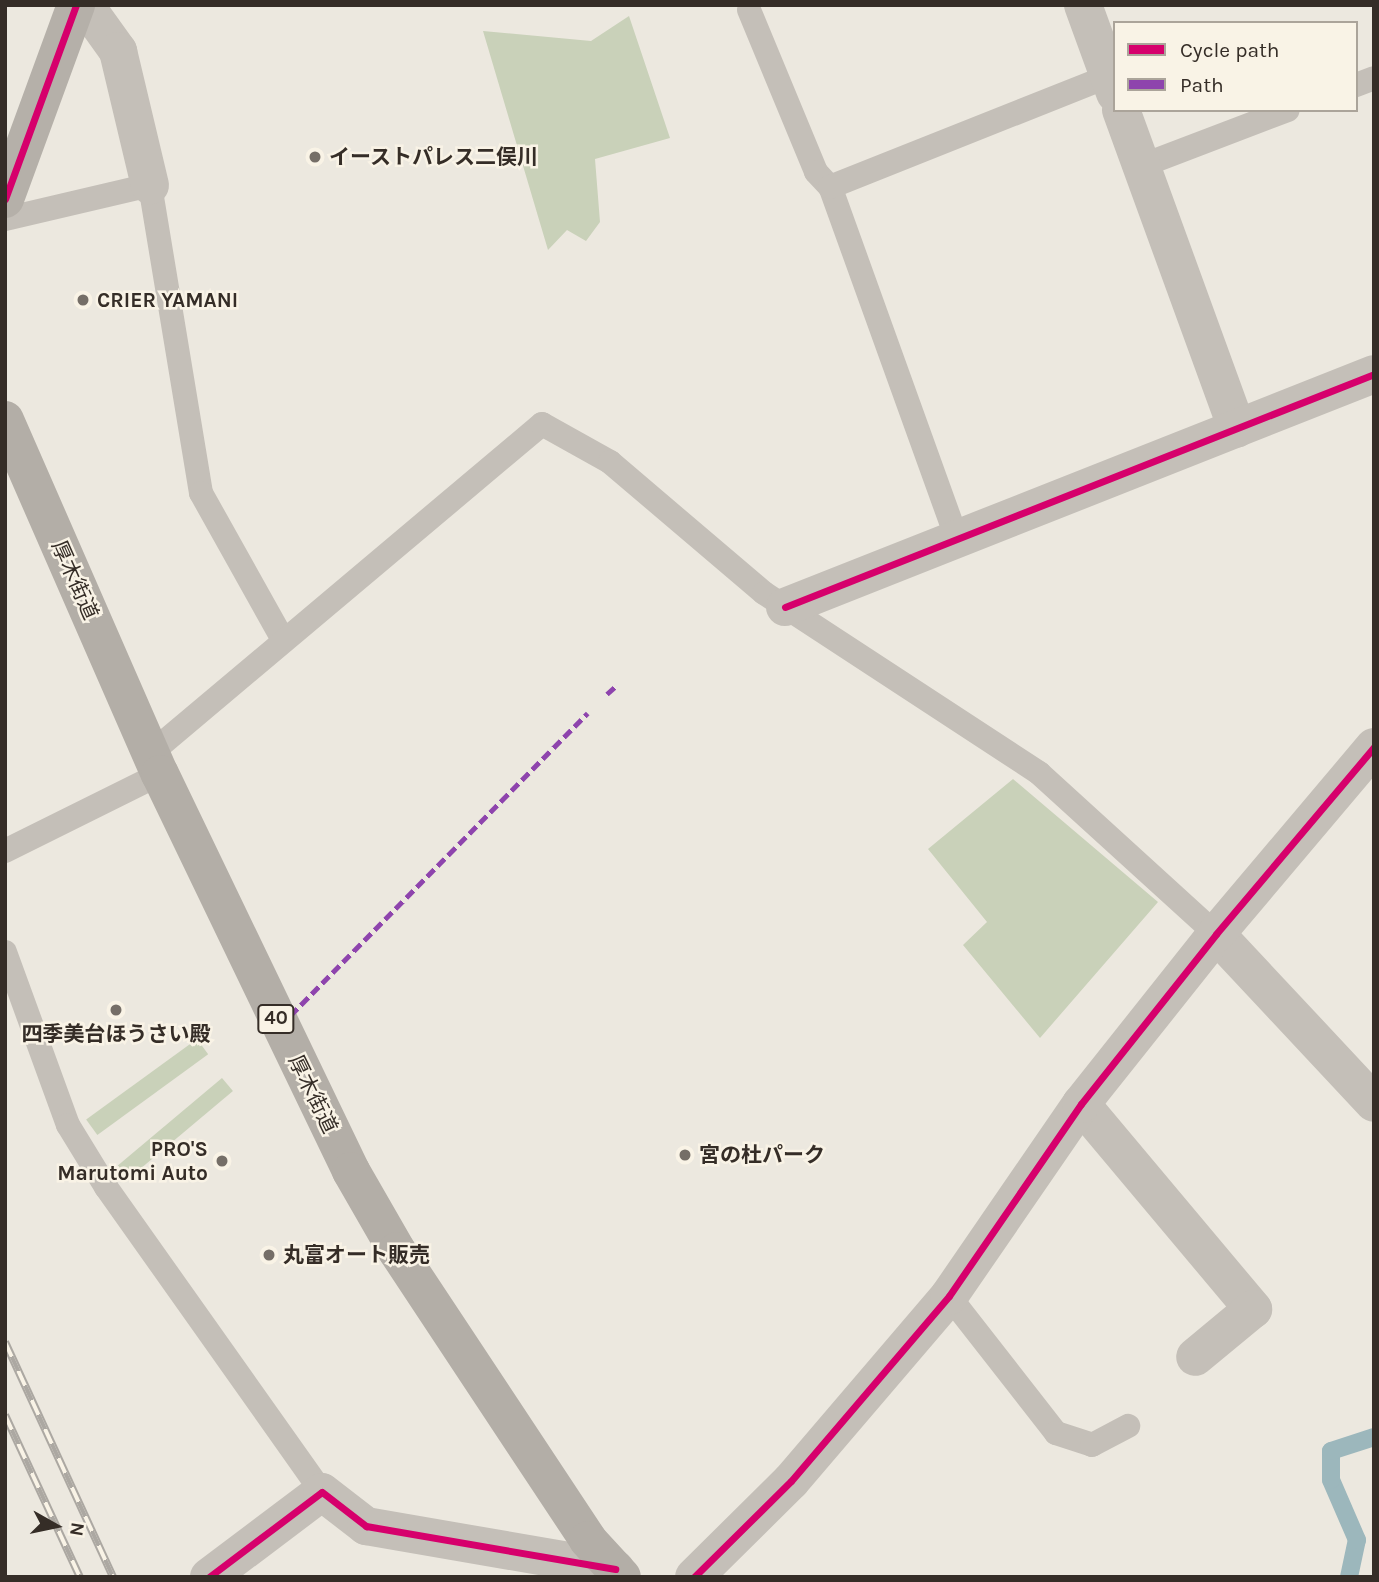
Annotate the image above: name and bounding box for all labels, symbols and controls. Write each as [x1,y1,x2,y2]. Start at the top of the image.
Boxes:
legend [1113,21,1358,112]
text: Cycle path [1180,38,1280,62]
text: Path [1180,73,1224,97]
place label: イーストパレス二俣川 [329,144,539,170]
marker: イーストパレス二俣川 [307,149,323,165]
place label: CRIER YAMANI [97,287,238,313]
marker: CRIER YAMANI [75,292,91,308]
street label: 厚木街道 [46,537,104,623]
marker: 四季美台ほうさい殿 [108,1002,124,1018]
road number: 40 [257,1004,295,1035]
place label: 四季美台ほうさい殿 [22,1021,210,1047]
street label: 厚木街道 [283,1051,343,1137]
place label: PRO'S Marutomi Auto [57,1136,208,1186]
place label: 宮の杜パーク [699,1142,825,1168]
marker: 宮の杜パーク [677,1147,693,1163]
marker: PRO'S Marutomi Auto [214,1153,230,1169]
place label: 丸富オート販売 [283,1242,430,1268]
marker: 丸富オート販売 [261,1247,277,1263]
north arrow [21,1491,91,1561]
text: N [65,1521,89,1538]

